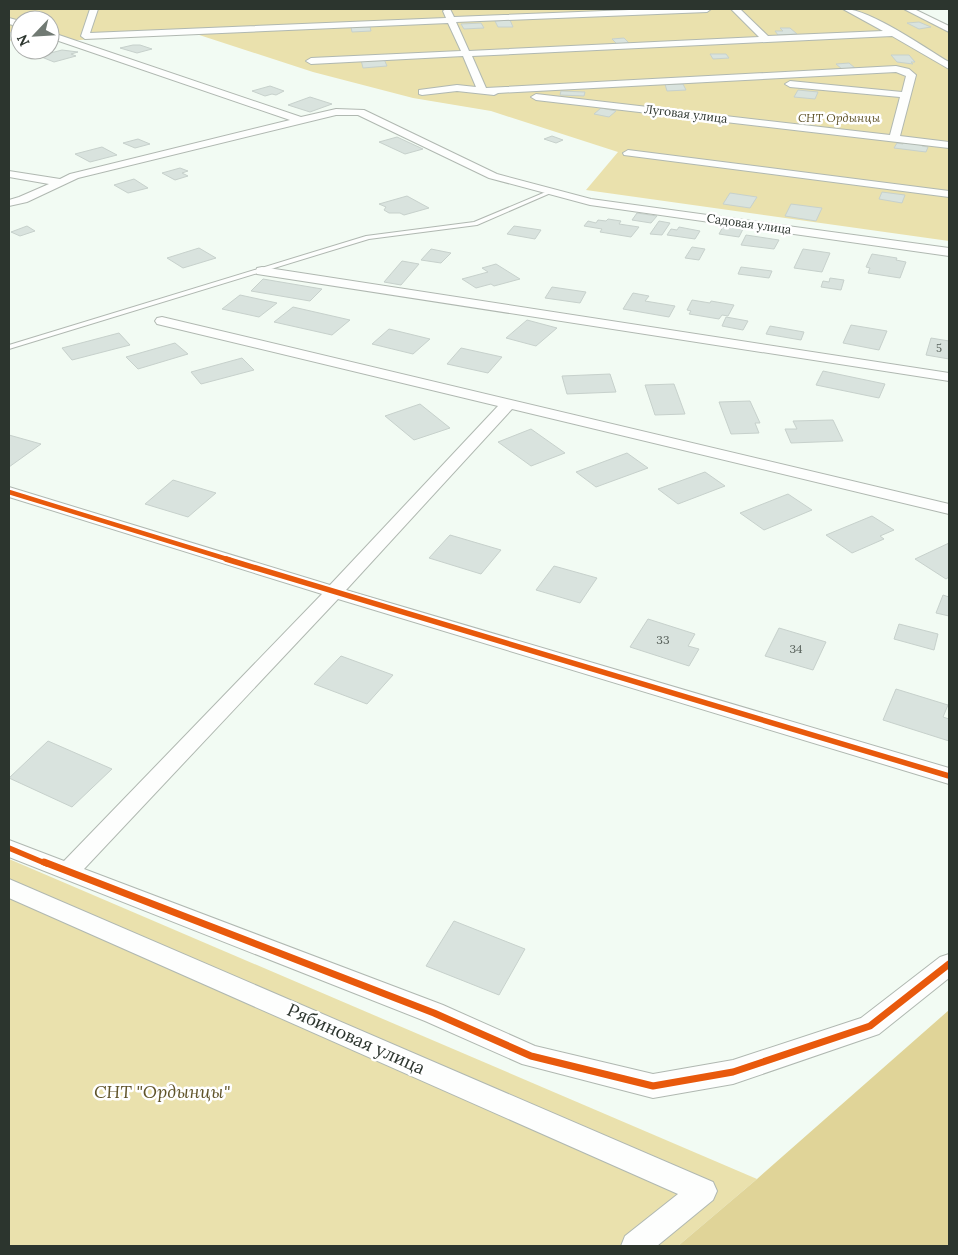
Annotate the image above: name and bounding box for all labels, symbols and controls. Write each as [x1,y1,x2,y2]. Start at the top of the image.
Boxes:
north arrow [10,10,60,60]
text: N [13,32,34,49]
street label: Луговая улица [644,101,728,126]
park label: СНТ Ордынцы [798,110,881,125]
street label: Садовая улица [706,210,792,237]
house number: 5 [936,341,942,355]
house number: 33 [656,632,670,647]
house number: 34 [789,641,803,656]
street label: Рябиновая улица [284,998,429,1079]
park label: СНТ "Ордынцы" [94,1080,230,1103]

